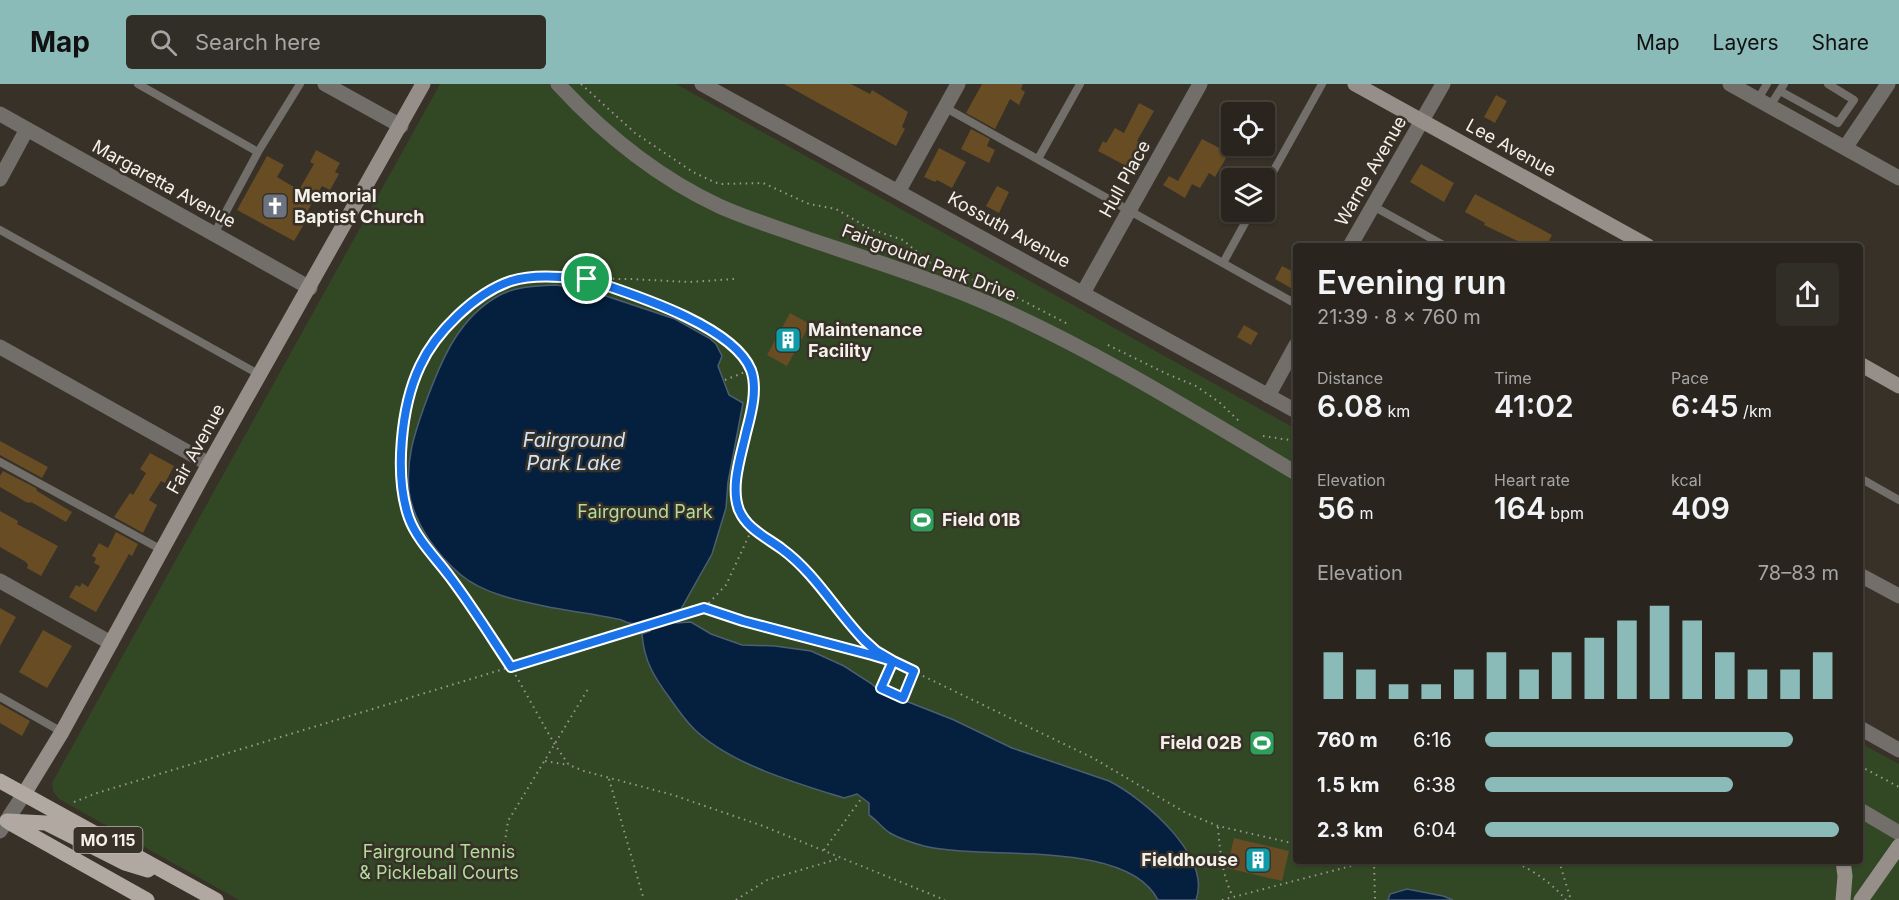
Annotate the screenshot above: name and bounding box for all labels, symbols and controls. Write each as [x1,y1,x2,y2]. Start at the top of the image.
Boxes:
search box [126,15,546,69]
text: Map [30,25,90,59]
icon: search [147,26,180,59]
text: Search here [195,29,321,55]
text: Map [1636,30,1680,55]
text: Layers [1713,30,1779,55]
text: Share [1812,30,1869,55]
map controls [1221,102,1275,222]
button: locate [1221,102,1275,156]
street label: Warne Avenue [1331,112,1411,229]
street label: Lee Avenue [1463,114,1560,181]
street label: Margaretta Avenue [89,135,240,232]
street label: Hull Place [1095,137,1154,221]
button: layers [1221,168,1275,222]
place label: Memorial Baptist Church [294,185,425,227]
street label: Kossuth Avenue [944,187,1074,272]
church icon: Memorial Baptist Church [260,191,290,221]
street label: Fairground Park Drive [839,220,1019,305]
pin [561,253,612,304]
icon: arrive [570,262,603,295]
text: Evening run [1317,262,1507,302]
button: share [1776,263,1839,326]
text: 21:39 · 8 × 760 m [1317,305,1481,329]
place label: Maintenance Facility [808,319,923,361]
building icon: Maintenance Facility [773,325,803,355]
text: Distance [1317,368,1383,388]
text: Time [1494,368,1532,388]
text: Pace [1671,368,1709,388]
text: 6.08 [1317,388,1383,424]
text: 41:02 [1494,388,1574,424]
text: 6:45 [1671,388,1739,424]
street label: Fair Avenue [162,400,229,497]
text: km [1383,401,1410,421]
text: /km [1739,401,1772,421]
water label: Fairground Park Lake [523,428,626,475]
text: Elevation [1317,470,1386,490]
text: Heart rate [1494,470,1570,490]
text: kcal [1671,470,1702,490]
text: 56 [1317,490,1355,526]
text: 164 [1494,490,1546,526]
text: 409 [1671,490,1730,526]
park label: Fairground Park [577,501,713,522]
text: m [1355,503,1374,523]
text: bpm [1546,503,1584,523]
sports icon: Field 01B [907,505,937,535]
place label: Field 01B [942,509,1021,530]
text: Elevation [1317,561,1403,585]
text: 78–83 m [1758,561,1839,585]
sports icon: Field 02B [1247,728,1277,758]
text: 760 m [1317,728,1378,752]
text: 6:16 [1413,728,1452,752]
place label: Field 02B [1160,732,1242,753]
text: 1.5 km [1317,773,1380,797]
text: 6:38 [1413,773,1456,797]
text: 2.3 km [1317,818,1383,842]
text: 6:04 [1413,818,1457,842]
road number: MO 115 [74,827,142,853]
park label: Fairground Tennis & Pickleball Courts [359,841,519,883]
building icon: Fieldhouse [1243,845,1273,875]
place label: Fieldhouse [1141,849,1238,870]

